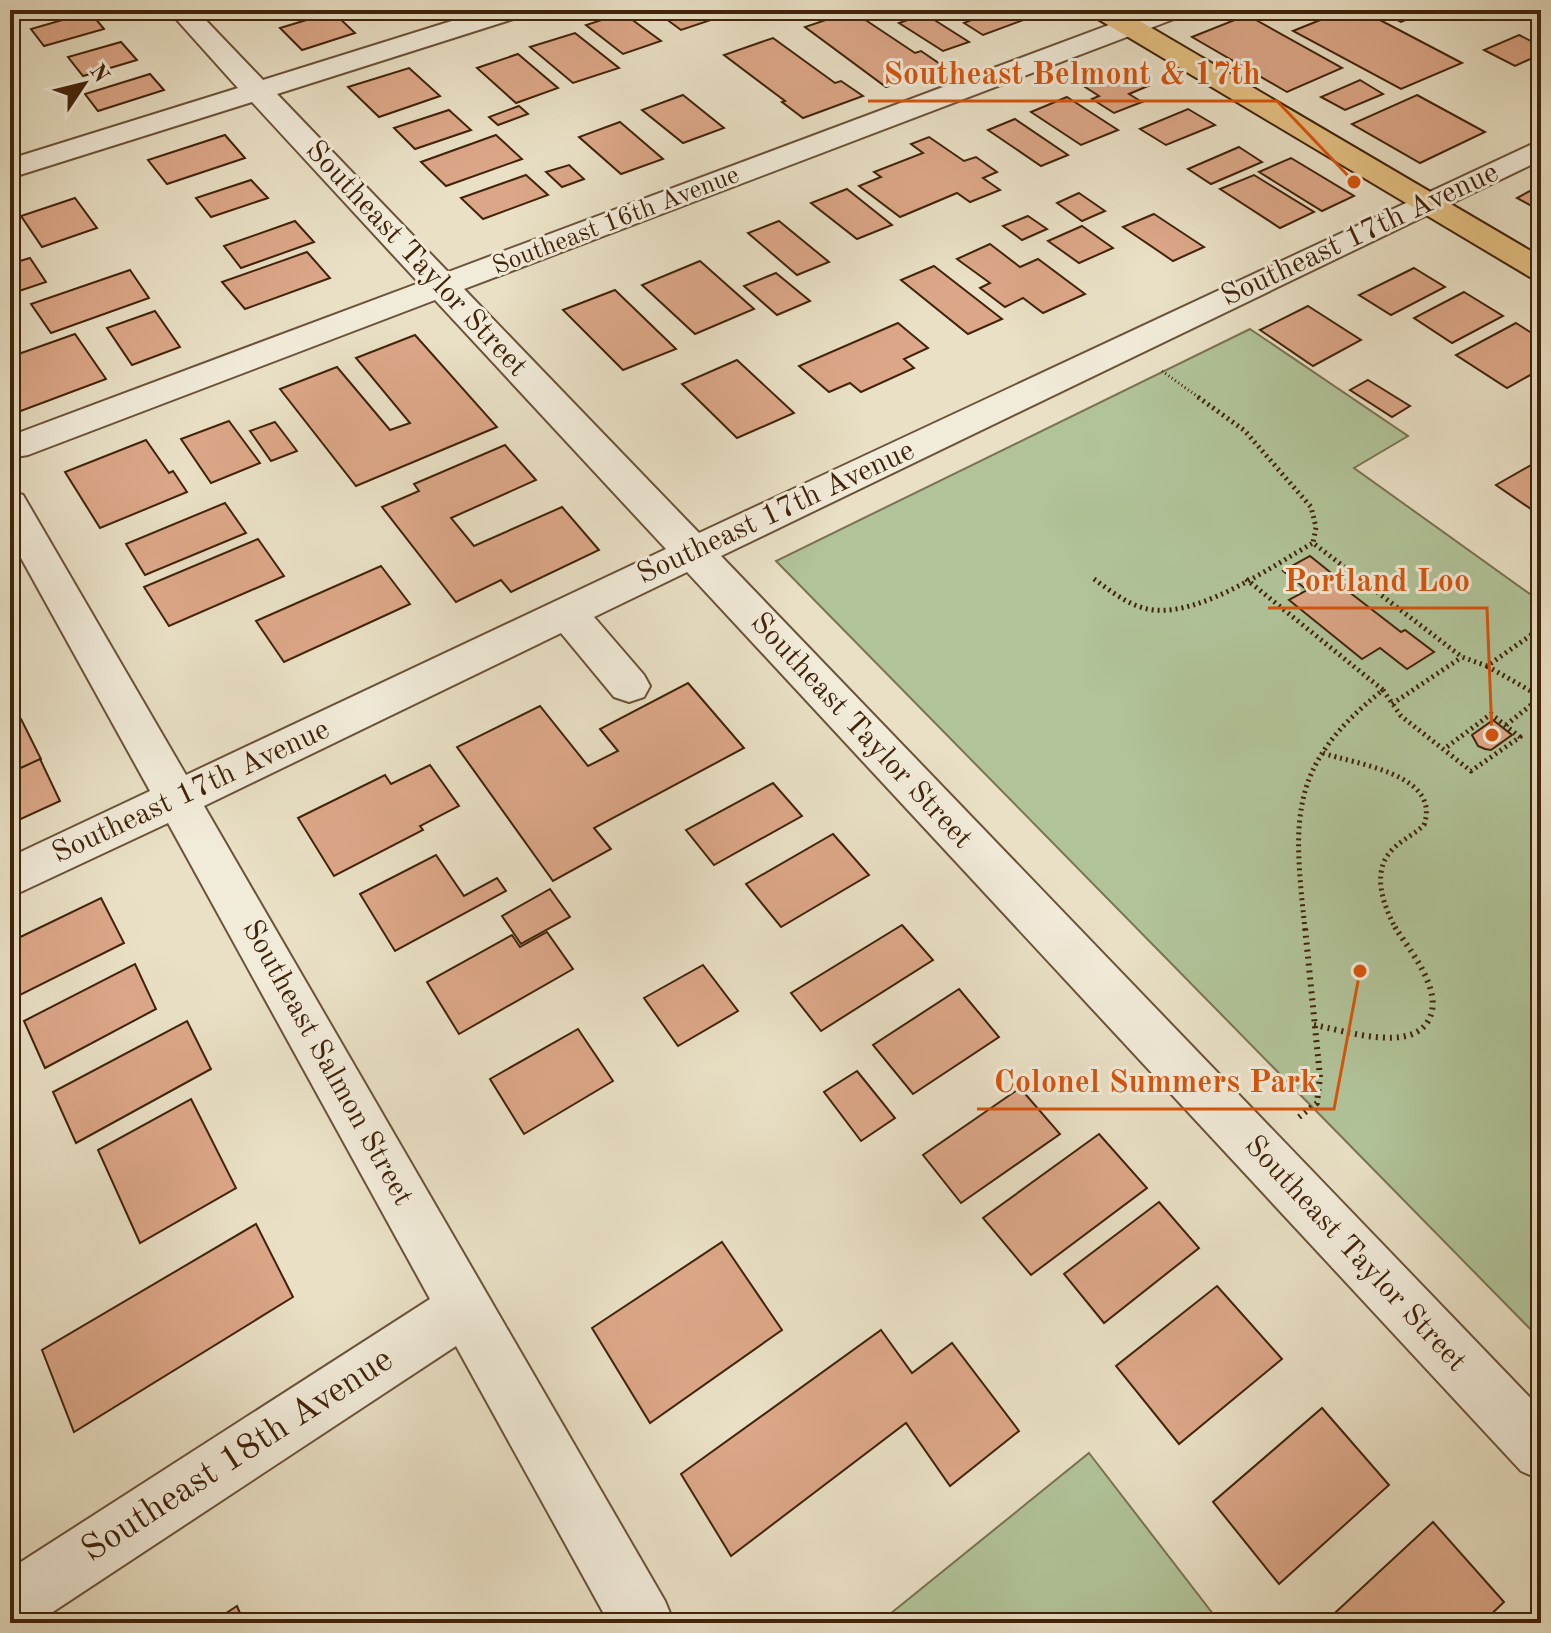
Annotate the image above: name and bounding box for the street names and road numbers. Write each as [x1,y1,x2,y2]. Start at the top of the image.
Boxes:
street label: Southeast Taylor Street [299,135,533,383]
street label: Southeast 17th Avenue [1217,158,1503,312]
street label: Southeast 16th Avenue [489,162,743,280]
street label: Southeast 17th Avenue [633,436,919,590]
street label: Southeast Taylor Street [744,607,978,855]
street label: Southeast 17th Avenue [48,715,334,869]
street label: Southeast Salmon Street [236,915,418,1211]
street label: Southeast Taylor Street [1238,1130,1472,1378]
street label: Southeast 18th Avenue [76,1342,400,1570]

